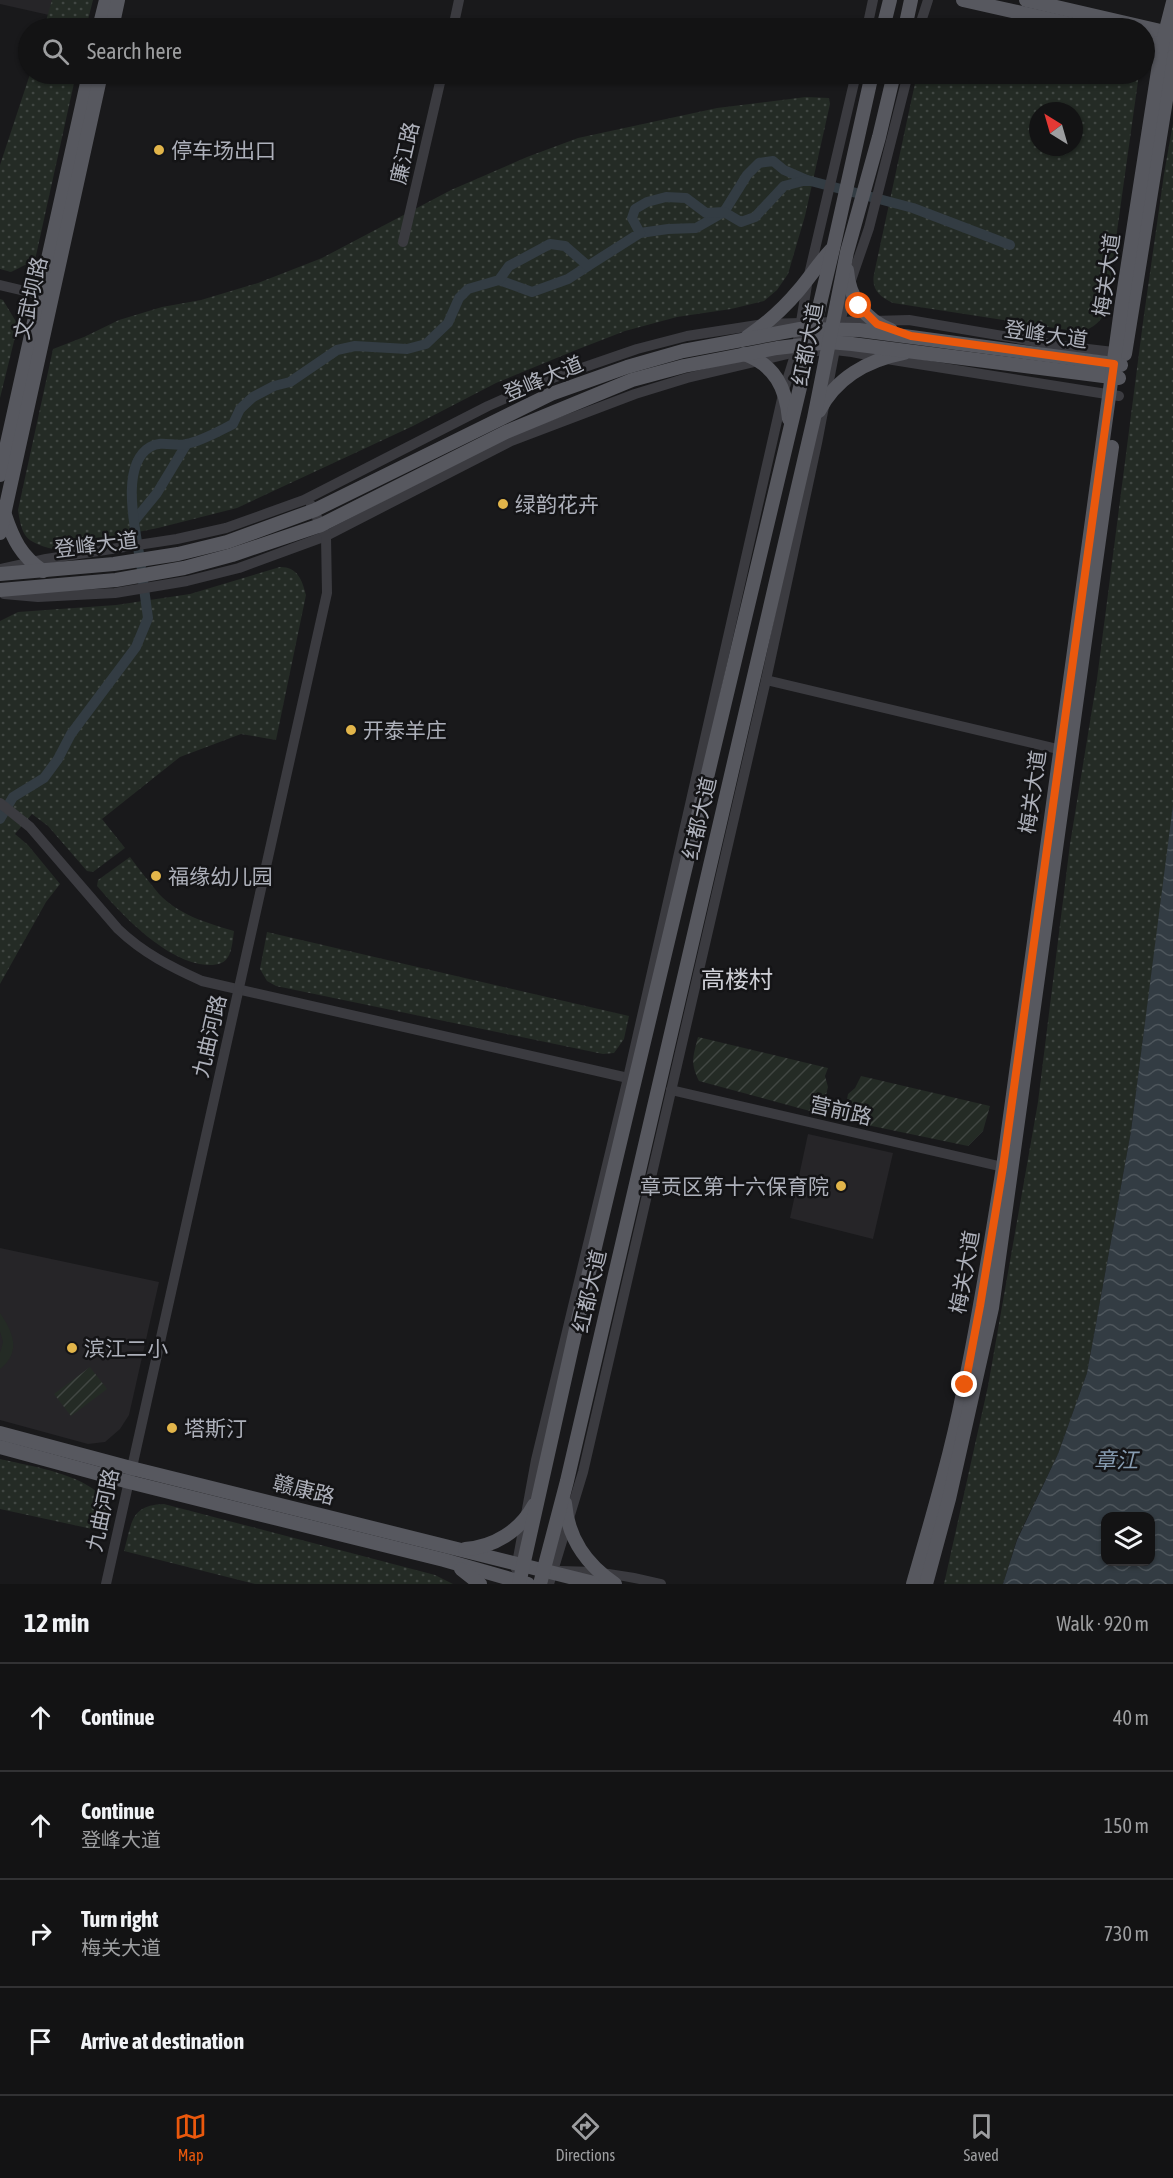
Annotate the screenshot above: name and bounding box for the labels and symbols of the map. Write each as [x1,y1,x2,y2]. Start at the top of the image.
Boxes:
north arrow [1029,102,1083,156]
street label: 廉江路 [385,120,423,186]
place label: 停车场出口 [171,138,276,162]
marker: 停车场出口 [152,143,166,157]
street label: 梅关大道 [1088,232,1124,318]
street label: 文武坝路 [9,254,51,342]
route start [845,292,871,318]
street label: 红都大道 [787,300,827,388]
street label: 登峰大道 [1003,316,1089,352]
street label: 登峰大道 [500,351,586,405]
place label: 绿韵花卉 [515,492,599,516]
marker: 绿韵花卉 [496,497,510,511]
street label: 登峰大道 [53,527,139,561]
place label: 开泰羊庄 [363,718,447,742]
marker: 开泰羊庄 [344,723,358,737]
street label: 梅关大道 [1014,749,1050,835]
street label: 红都大道 [678,774,720,862]
place label: 福缘幼儿园 [168,864,273,888]
marker: 福缘幼儿园 [149,869,163,883]
district label: 高楼村 [701,966,773,993]
street label: 九曲河路 [188,992,230,1080]
street label: 营前路 [808,1091,874,1129]
place label: 章贡区第十六保育院 [640,1174,829,1198]
marker: 章贡区第十六保育院 [834,1179,848,1193]
street label: 梅关大道 [945,1229,983,1315]
street label: 红都大道 [568,1247,610,1335]
place label: 滨江二小 [84,1336,168,1360]
marker: 滨江二小 [65,1341,79,1355]
route end [951,1371,977,1397]
place label: 塔斯汀 [184,1416,247,1440]
marker: 塔斯汀 [165,1421,179,1435]
water label: 章江 [1094,1447,1140,1473]
street label: 九曲河路 [82,1466,122,1554]
street label: 赣康路 [271,1470,337,1508]

